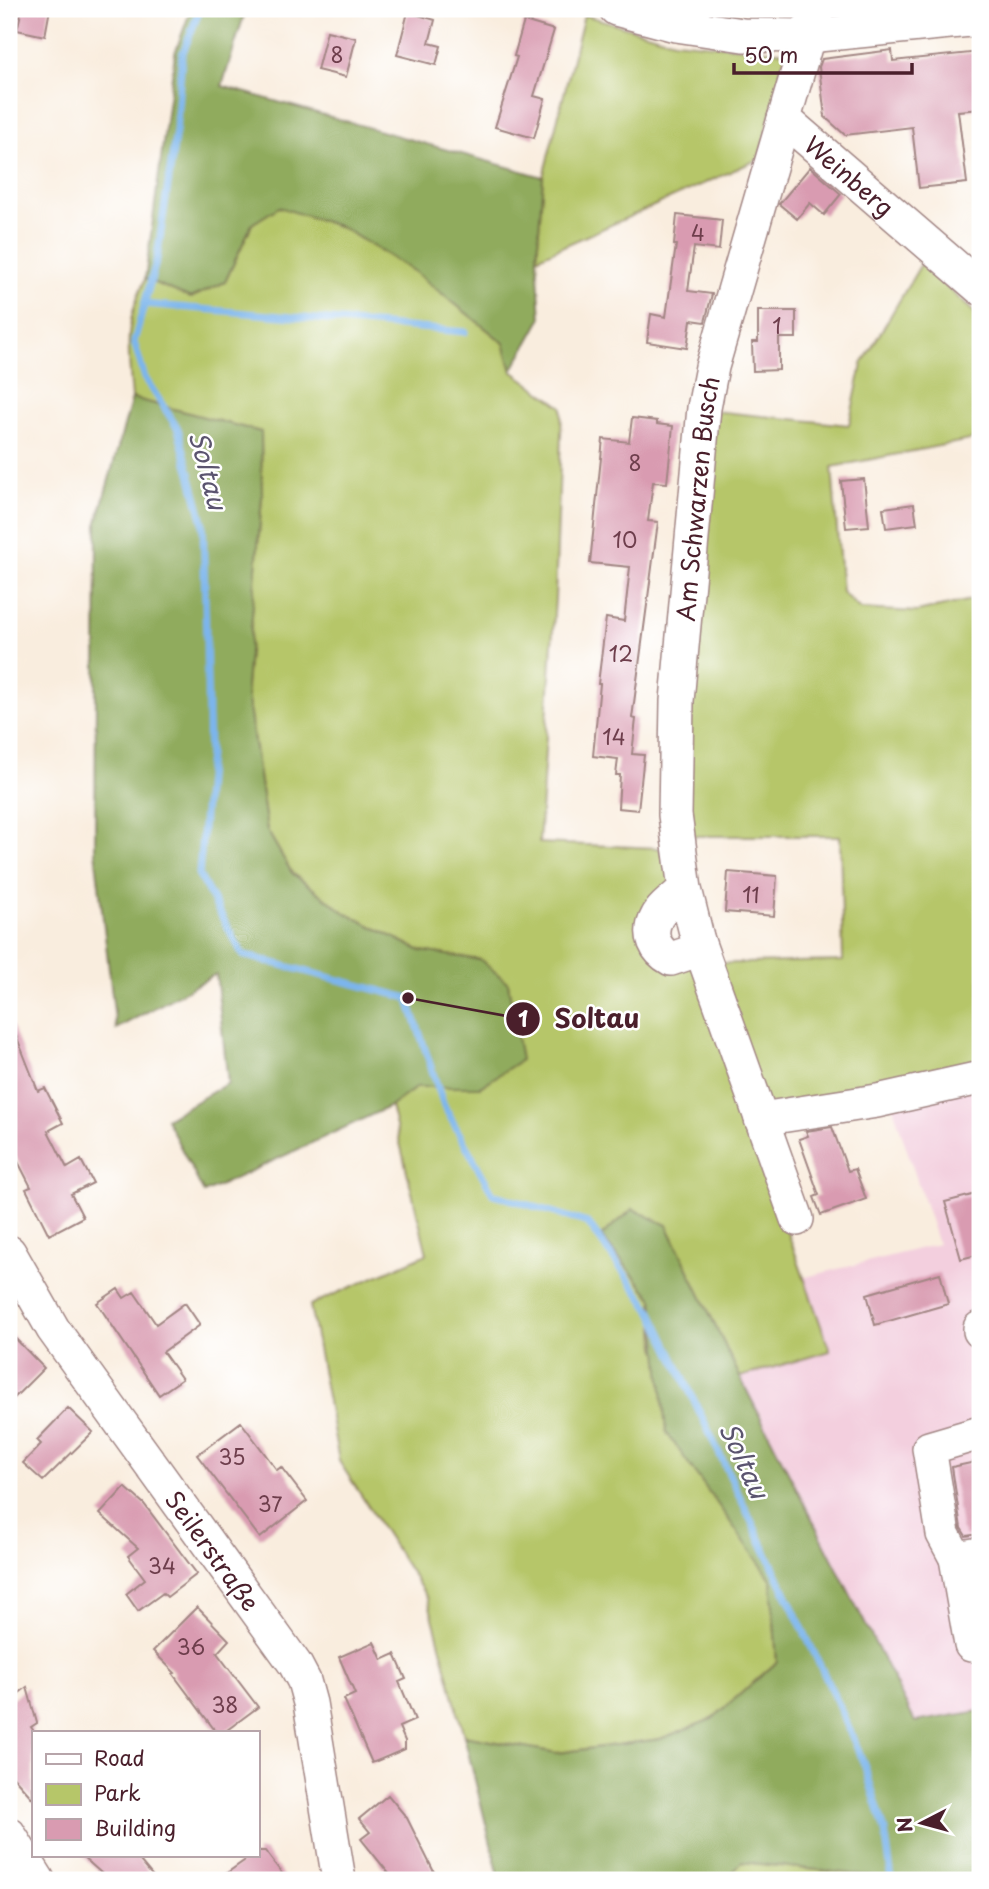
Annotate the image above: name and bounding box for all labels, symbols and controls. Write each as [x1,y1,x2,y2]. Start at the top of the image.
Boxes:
scale bar [734,32,912,76]
house number: 8 [330,38,344,70]
text: 50 m [744,38,798,70]
street label: Weinberg [797,126,902,224]
house number: 4 [691,216,705,248]
house number: 1 [772,309,782,341]
street label: Am Schwarzen Busch [666,373,728,623]
water label: Soltau [180,426,239,515]
house number: 8 [628,446,642,478]
house number: 10 [613,523,637,555]
house number: 12 [609,637,633,669]
house number: 14 [602,720,626,752]
house number: 11 [742,878,760,910]
callout: Soltau [506,996,654,1043]
text: Soltau [555,998,639,1037]
text: 1 [518,1002,528,1034]
water label: Soltau [710,1416,780,1506]
house number: 35 [219,1440,245,1472]
street label: Seilerstraße [157,1483,269,1618]
house number: 37 [258,1487,282,1519]
house number: 34 [148,1549,176,1581]
house number: 36 [177,1630,205,1662]
house number: 38 [212,1688,239,1720]
legend [32,1731,259,1857]
text: Road [94,1741,145,1773]
text: Park [94,1776,141,1808]
north arrow [888,1787,958,1857]
text: Building [94,1811,176,1843]
text: N [889,1816,919,1834]

